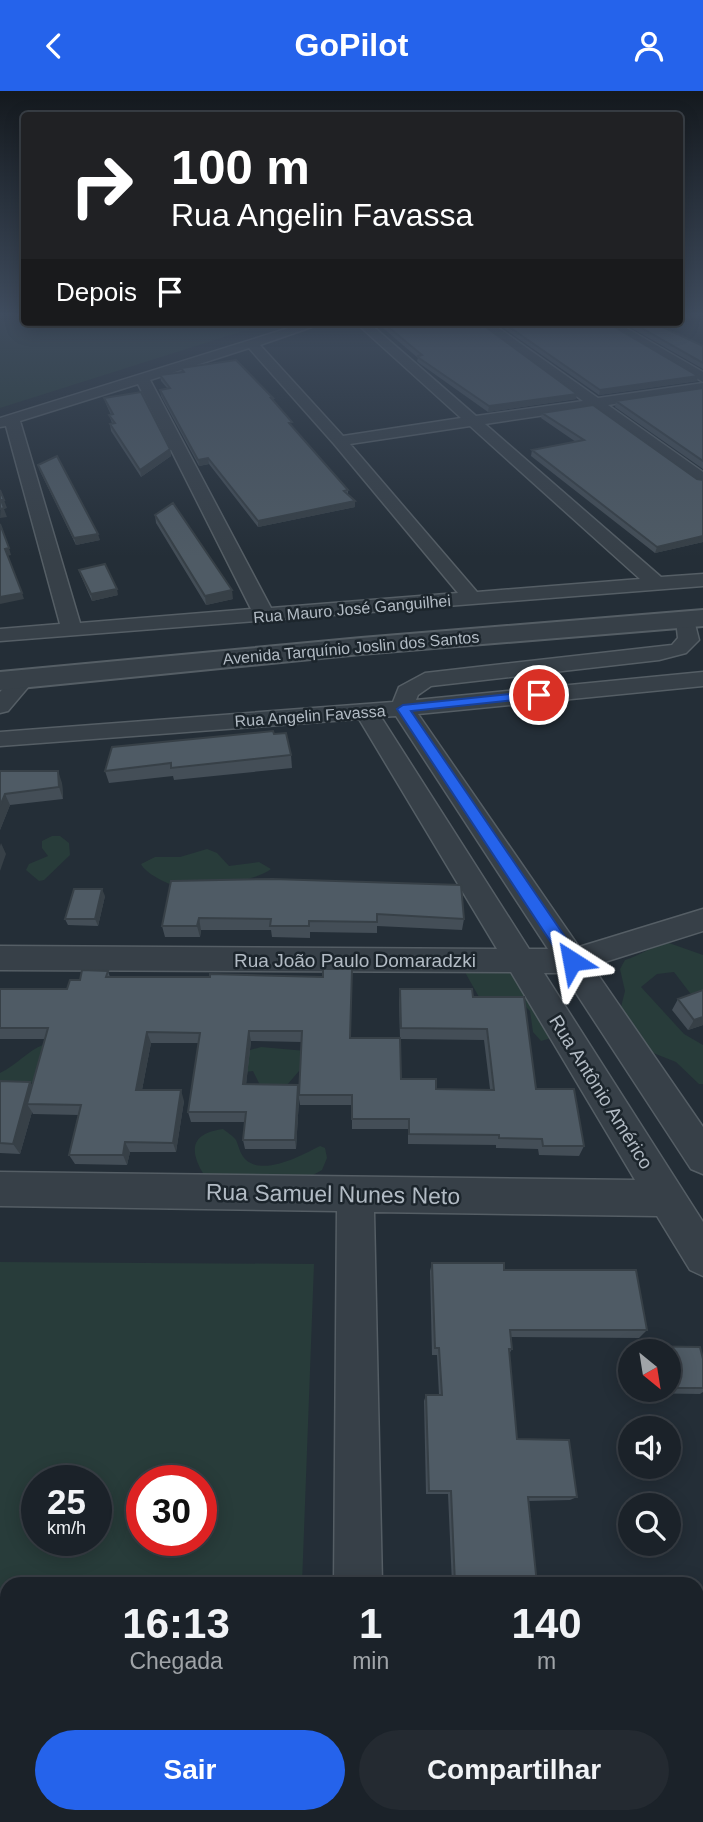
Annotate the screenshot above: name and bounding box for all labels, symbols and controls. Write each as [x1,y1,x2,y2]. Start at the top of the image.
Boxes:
icon: back [35,27,73,65]
text: GoPilot [295,27,408,63]
icon: person [630,27,668,65]
icon: right [56,140,147,231]
text: 100 m [171,140,310,194]
text: Rua Angelin Favassa [171,197,473,233]
icon: arrive [151,273,189,311]
text: Depois [56,277,137,307]
street label: Rua Mauro José Ganguilhei [252,592,452,626]
street label: Avenida Tarquínio Joslin dos Santos [222,628,480,668]
pin [509,665,569,725]
icon: arrive [520,676,558,714]
street label: Rua Angelin Favassa [234,702,386,730]
position arrow [535,924,609,998]
street label: Rua João Paulo Domaradzki [234,950,476,971]
street label: Rua Antônio Américo [545,1011,657,1173]
street label: Rua Samuel Nunes Neto [206,1179,460,1209]
north arrow [618,1339,681,1402]
map controls [618,1339,681,1556]
button: sound [618,1416,681,1479]
speed limit sign: 30 [126,1465,217,1556]
text: 25 [47,1482,86,1521]
button: search [618,1493,681,1556]
text: km/h [47,1518,86,1538]
text: 16:13 [122,1600,230,1647]
text: 1 [359,1600,382,1647]
text: 140 [512,1600,582,1647]
text: Chegada [129,1648,223,1674]
text: min [352,1648,389,1674]
text: m [537,1648,556,1674]
button: Sair [35,1730,345,1810]
button: Compartilhar [359,1730,669,1810]

